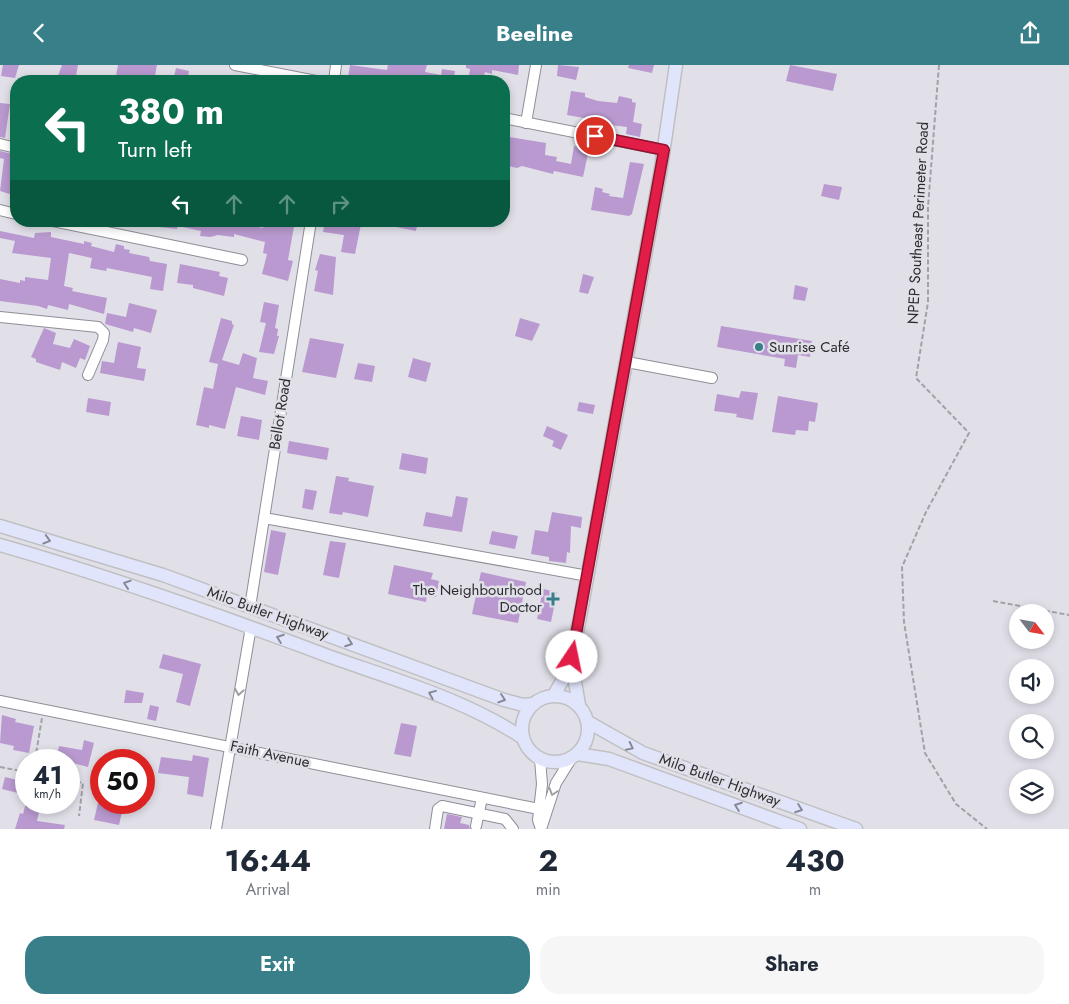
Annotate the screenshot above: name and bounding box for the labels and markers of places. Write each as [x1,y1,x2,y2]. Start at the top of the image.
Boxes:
pin [574,115,616,157]
place label: Sunrise Café [769,336,850,358]
marker: Sunrise Café [753,341,765,353]
place label: The Neighbourhood Doctor [413,579,543,618]
marker: The Neighbourhood Doctor [546,592,560,606]

